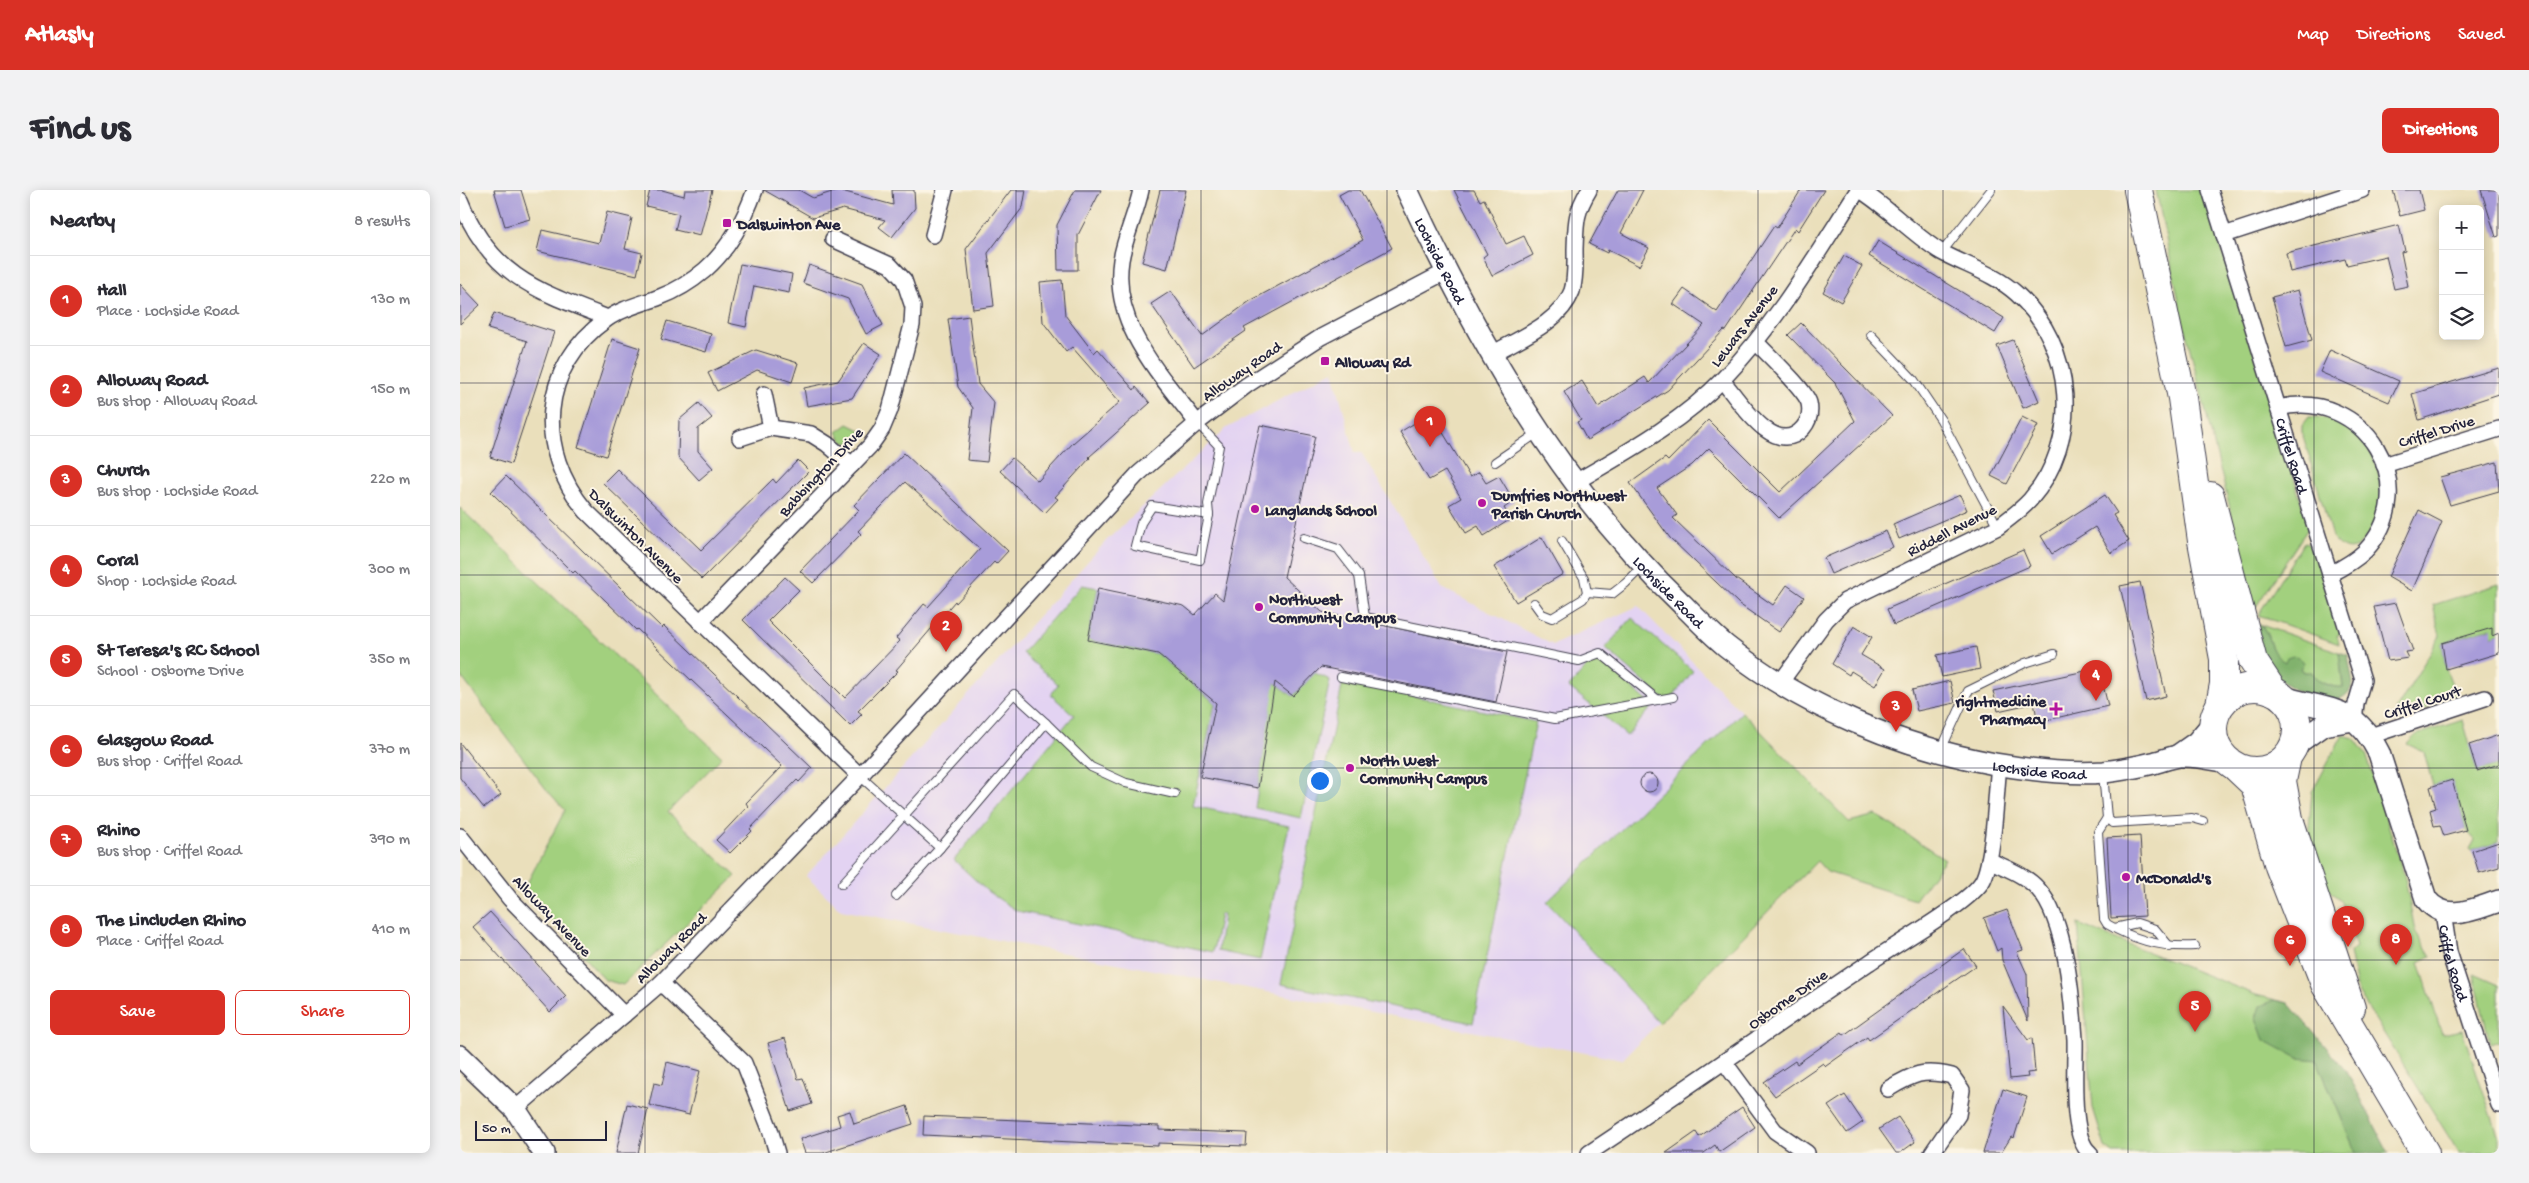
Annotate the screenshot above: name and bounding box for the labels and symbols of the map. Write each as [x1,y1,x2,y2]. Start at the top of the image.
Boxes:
street label: Lochside Road [1409,215,1469,309]
marker: Dalswinton Ave [721,217,733,229]
place label: Dalswinton Ave [735,217,841,236]
street label: Lewars Avenue [1708,282,1784,372]
street label: Alloway Road [1200,338,1288,407]
marker: Alloway Rd [1319,355,1331,367]
place label: Alloway Rd [1334,355,1412,374]
pin: 1 [1414,406,1446,447]
street label: Criffel Drive [2397,413,2478,454]
street label: Criffel Road [2269,416,2311,498]
street label: Babbington Drive [776,424,869,523]
street label: Dalswinton Avenue [582,485,687,589]
place label: Dumfries Northwest Parish Church [1490,487,1627,525]
marker: Dumfries Northwest Parish Church [1476,497,1488,509]
street label: Riddell Avenue [1905,501,2001,563]
marker: Langlands School [1249,503,1261,515]
place label: Langlands School [1265,503,1378,522]
street label: Lochside Road [1627,553,1708,635]
place label: Northwest Community Campus [1268,592,1397,629]
marker: Northwest Community Campus [1253,601,1265,613]
pin: 2 [930,611,962,652]
pin: 4 [2080,660,2112,701]
street label: Criffel Court [2382,683,2465,726]
pin: 3 [1880,691,1912,732]
place label: rightmedicine Pharmacy [1954,694,2047,731]
marker: rightmedicine Pharmacy [2050,703,2062,715]
place label: North West Community Campus [1359,753,1488,790]
street label: Lochside Road [1990,758,2088,786]
marker: North West Community Campus [1344,762,1356,774]
your location [1307,768,1333,794]
marker: McDonald's [2120,871,2132,883]
place label: McDonald's [2136,871,2212,890]
street label: Alloway Avenue [507,873,595,963]
pin: 7 [2332,906,2364,947]
street label: Alloway Road [633,909,713,989]
pin: 8 [2380,924,2412,965]
street label: Criffel Road [2432,924,2471,1006]
pin: 6 [2274,925,2306,966]
street label: Osborne Drive [1746,966,1833,1035]
pin: 5 [2179,991,2211,1032]
scale bar [475,1118,608,1141]

